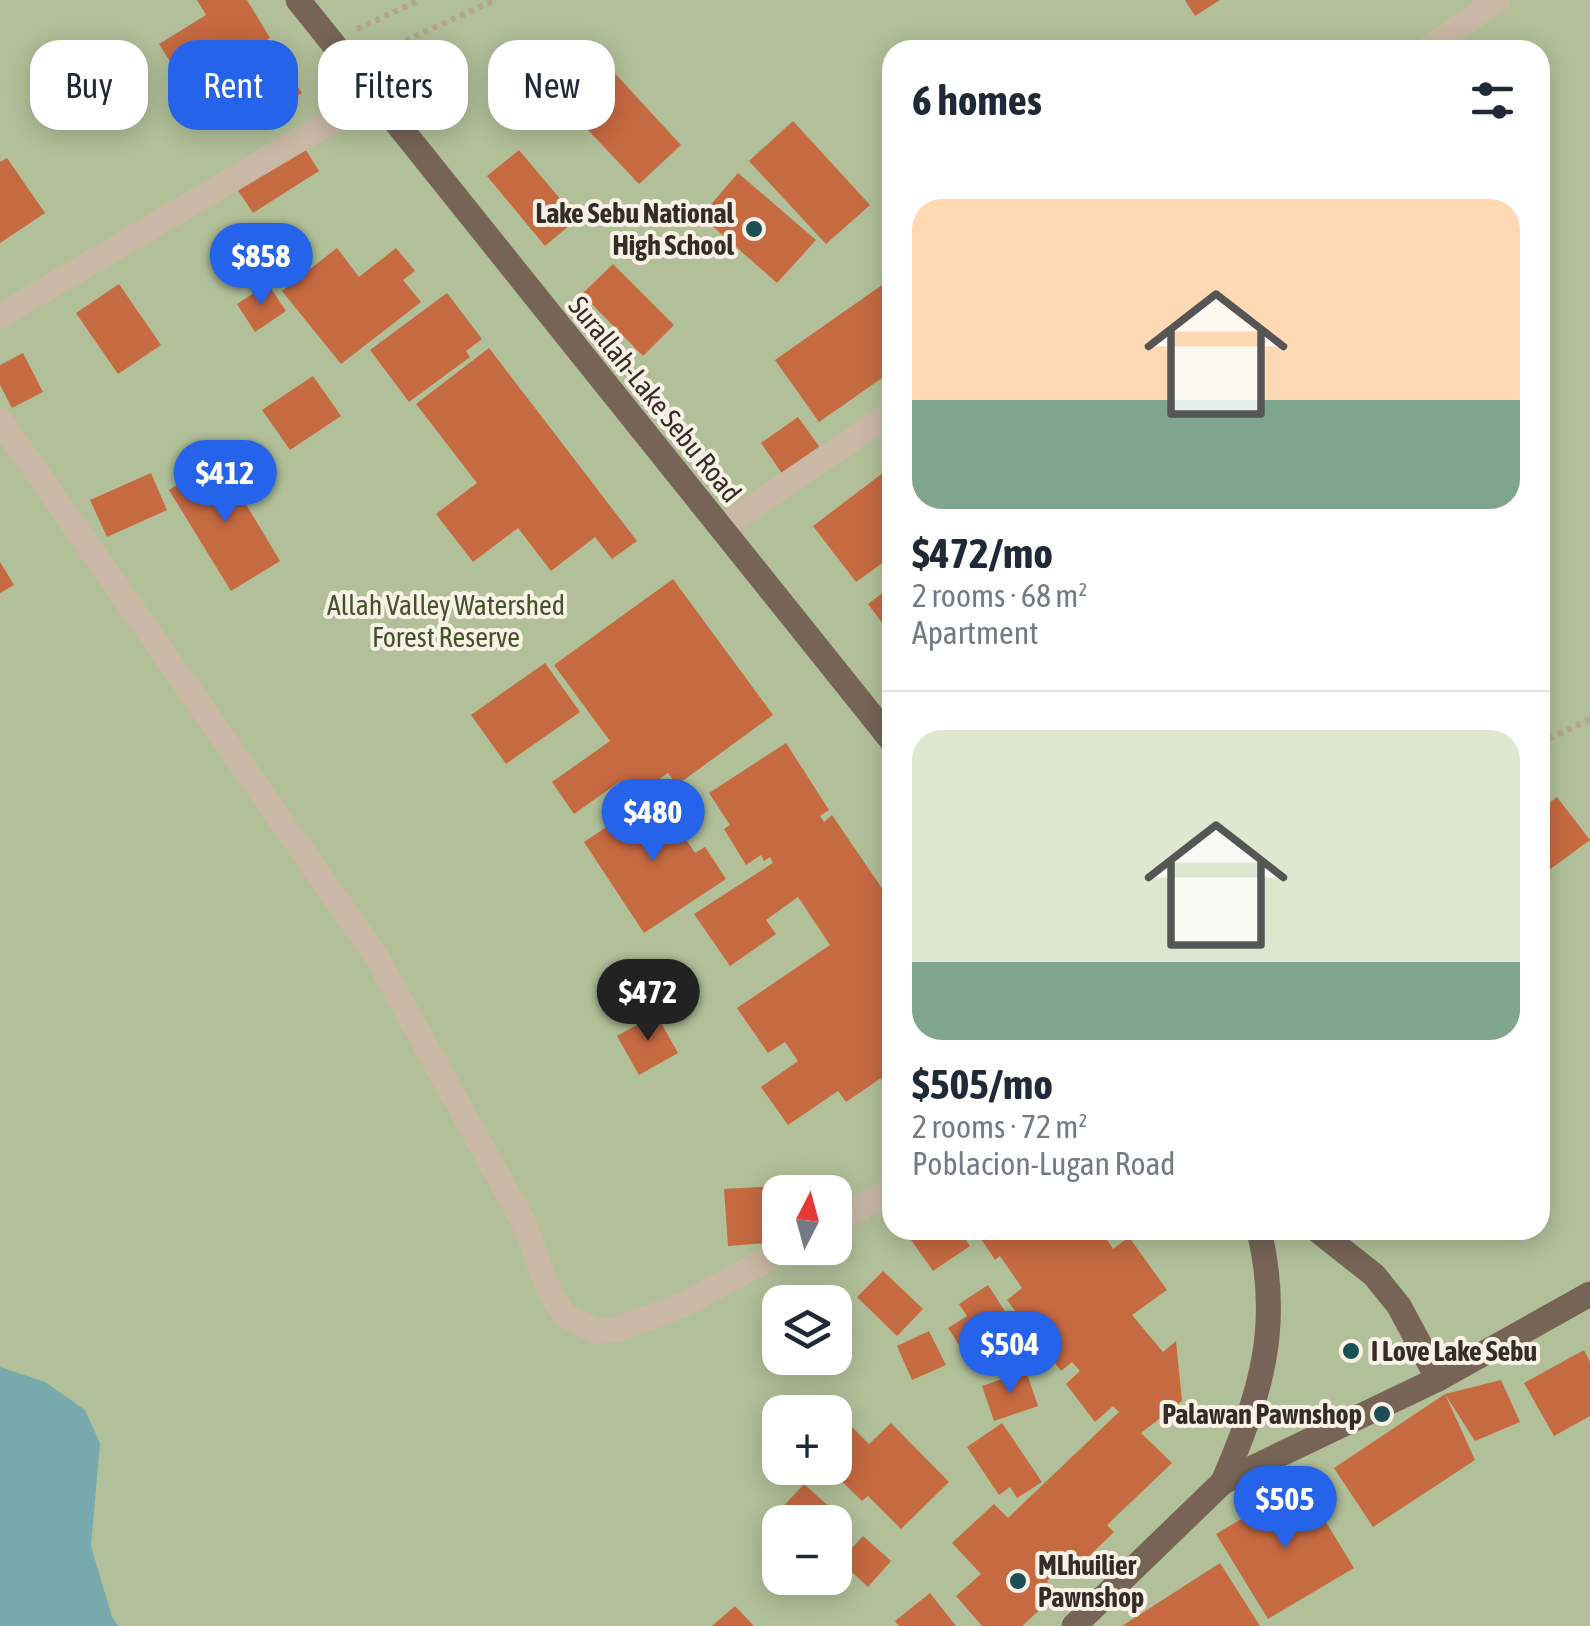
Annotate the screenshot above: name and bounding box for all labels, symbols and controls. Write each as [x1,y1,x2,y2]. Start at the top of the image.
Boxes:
chip: Buy [30,40,148,130]
chip: Rent [168,40,298,130]
chip: Filters [318,40,468,130]
chip: New [488,40,615,130]
icon: filters [1465,73,1520,128]
text: 6 homes [912,76,1042,124]
place label: Lake Sebu National High School [536,197,735,261]
marker: Lake Sebu National High School [743,218,765,240]
pin: $858 [202,223,320,308]
text: $858 [232,237,290,274]
icon: home [1126,264,1306,444]
street label: Surallah-Lake Sebu Road [562,290,748,508]
pin: $412 [166,440,284,525]
text: $412 [196,454,254,491]
text: $472/mo [912,529,1053,577]
text: 2 rooms · 68 m² [912,577,1087,614]
park label: Allah Valley Watershed Forest Reserve [327,589,565,653]
text: Apartment [912,614,1038,651]
pin: $480 [594,779,712,864]
text: $480 [624,793,682,830]
icon: home [1126,795,1306,975]
pin: $472 [589,959,707,1044]
text: $472 [619,973,677,1010]
text: $505/mo [912,1060,1053,1108]
text: 2 rooms · 72 m² [912,1108,1087,1145]
text: Poblacion-Lugan Road [912,1145,1176,1182]
north arrow [762,1175,852,1265]
map controls [762,1175,852,1595]
button: layers [762,1285,852,1375]
pin: $504 [951,1311,1069,1396]
text: $504 [981,1325,1039,1362]
place label: I Love Lake Sebu [1371,1335,1537,1367]
marker: I Love Lake Sebu [1340,1340,1362,1362]
button: + [762,1395,852,1485]
place label: Palawan Pawnshop [1162,1398,1362,1430]
marker: Palawan Pawnshop [1371,1403,1393,1425]
pin: $505 [1226,1466,1344,1551]
text: $505 [1256,1480,1314,1517]
button: − [762,1505,852,1595]
place label: MLhuilier Pawnshop [1038,1549,1144,1613]
marker: MLhuilier Pawnshop [1007,1570,1029,1592]

